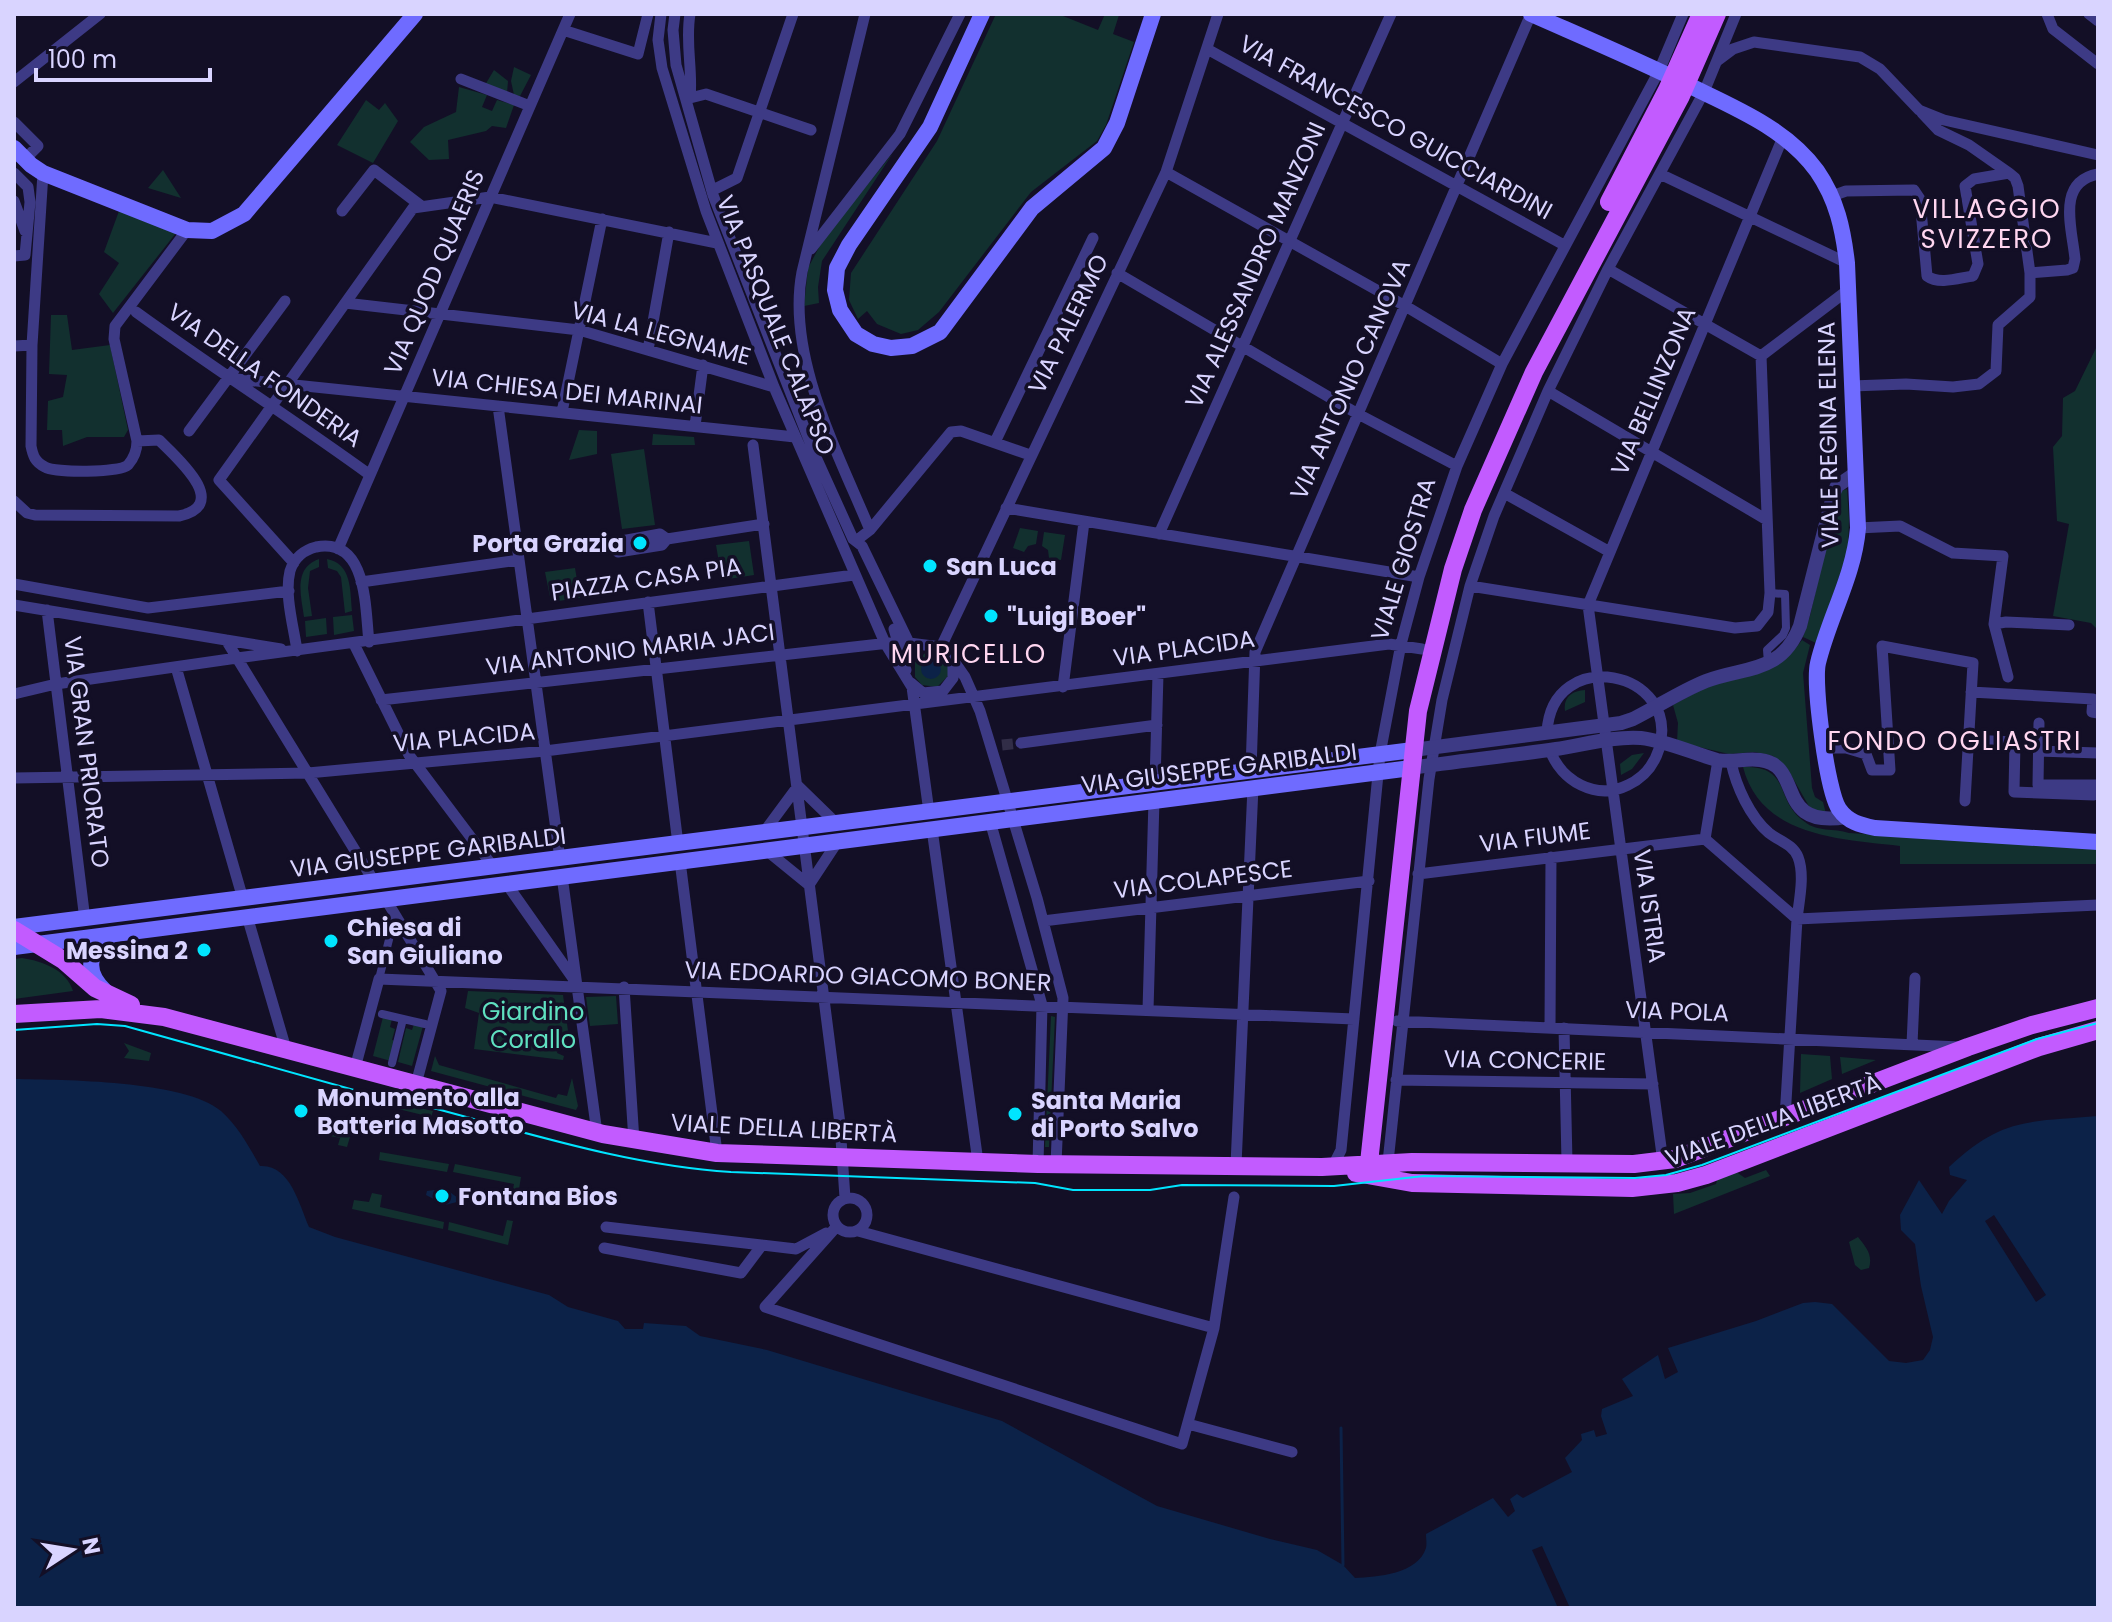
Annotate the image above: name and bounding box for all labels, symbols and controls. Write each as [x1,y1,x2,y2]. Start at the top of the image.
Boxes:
street label: VIA FRANCESCO GUICCIARDINI [1233,27,1559,227]
scale bar [36,32,210,82]
text: 100 m [48,43,117,76]
street label: VIA ALESSANDRO MANZONI [1177,117,1333,413]
street label: VIA QUOD QUAERIS [376,164,492,380]
street label: VIA PASQUALE CALAPSO [709,190,843,460]
district label: VILLAGGIO SVIZZERO [1912,191,2062,257]
street label: VIA PALERMO [1020,249,1116,399]
street label: VIA ANTONIO CANOVA [1282,253,1418,505]
street label: VIA LA LEGNAME [567,293,755,373]
street label: VIA DELLA FONDERIA [161,295,369,455]
street label: VIA BELLINZONA [1603,302,1703,480]
street label: VIALE REGINA ELENA [1810,322,1846,548]
street label: VIA CHIESA DEI MARINAI [430,360,704,422]
street label: VIALE GIOSTRA [1363,474,1443,644]
place label: Porta Grazia [472,527,624,560]
marker: Porta Grazia [631,534,649,552]
street label: PIAZZA CASA PIA [549,549,743,609]
place label: San Luca [946,550,1057,583]
marker: San Luca [921,557,939,575]
place label: "Luigi Boer" [1007,600,1146,633]
marker: "Luigi Boer" [982,607,1000,625]
street label: VIA ANTONIO MARIA JACI [484,615,776,683]
street label: VIA PLACIDA [1111,622,1257,674]
street label: VIA GRAN PRIORATO [56,634,118,870]
district label: MURICELLO [891,636,1047,672]
street label: VIA PLACIDA [391,714,537,760]
district label: FONDO OGLIASTRI [1828,723,2082,759]
street label: VIA GIUSEPPE GARIBALDI [1079,735,1359,801]
street label: VIA FIUME [1477,814,1593,860]
street label: VIA GIUSEPPE GARIBALDI [288,819,568,885]
street label: VIA ISTRIA [1626,847,1674,965]
street label: VIA COLAPESCE [1112,852,1294,906]
place label: Chiesa di San Giuliano [347,911,503,972]
marker: Chiesa di San Giuliano [322,932,340,950]
place label: Messina 2 [66,934,188,967]
marker: Messina 2 [195,941,213,959]
street label: VIA EDOARDO GIACOMO BONER [684,953,1052,999]
street label: VIA POLA [1624,993,1730,1029]
park label: Giardino Corallo [482,995,584,1056]
street label: VIA CONCERIE [1443,1042,1607,1078]
street label: VIALE DELLA LIBERTÀ [1661,1066,1885,1174]
place label: Monumento alla Batteria Masotto [317,1081,524,1142]
place label: Santa Maria di Porto Salvo [1031,1084,1199,1145]
marker: Monumento alla Batteria Masotto [292,1102,310,1120]
marker: Santa Maria di Porto Salvo [1006,1105,1024,1123]
street label: VIALE DELLA LIBERTÀ [670,1106,898,1150]
place label: Fontana Bios [458,1180,618,1213]
marker: Fontana Bios [433,1187,451,1205]
north arrow [32,1510,112,1590]
text: N [74,1535,108,1557]

